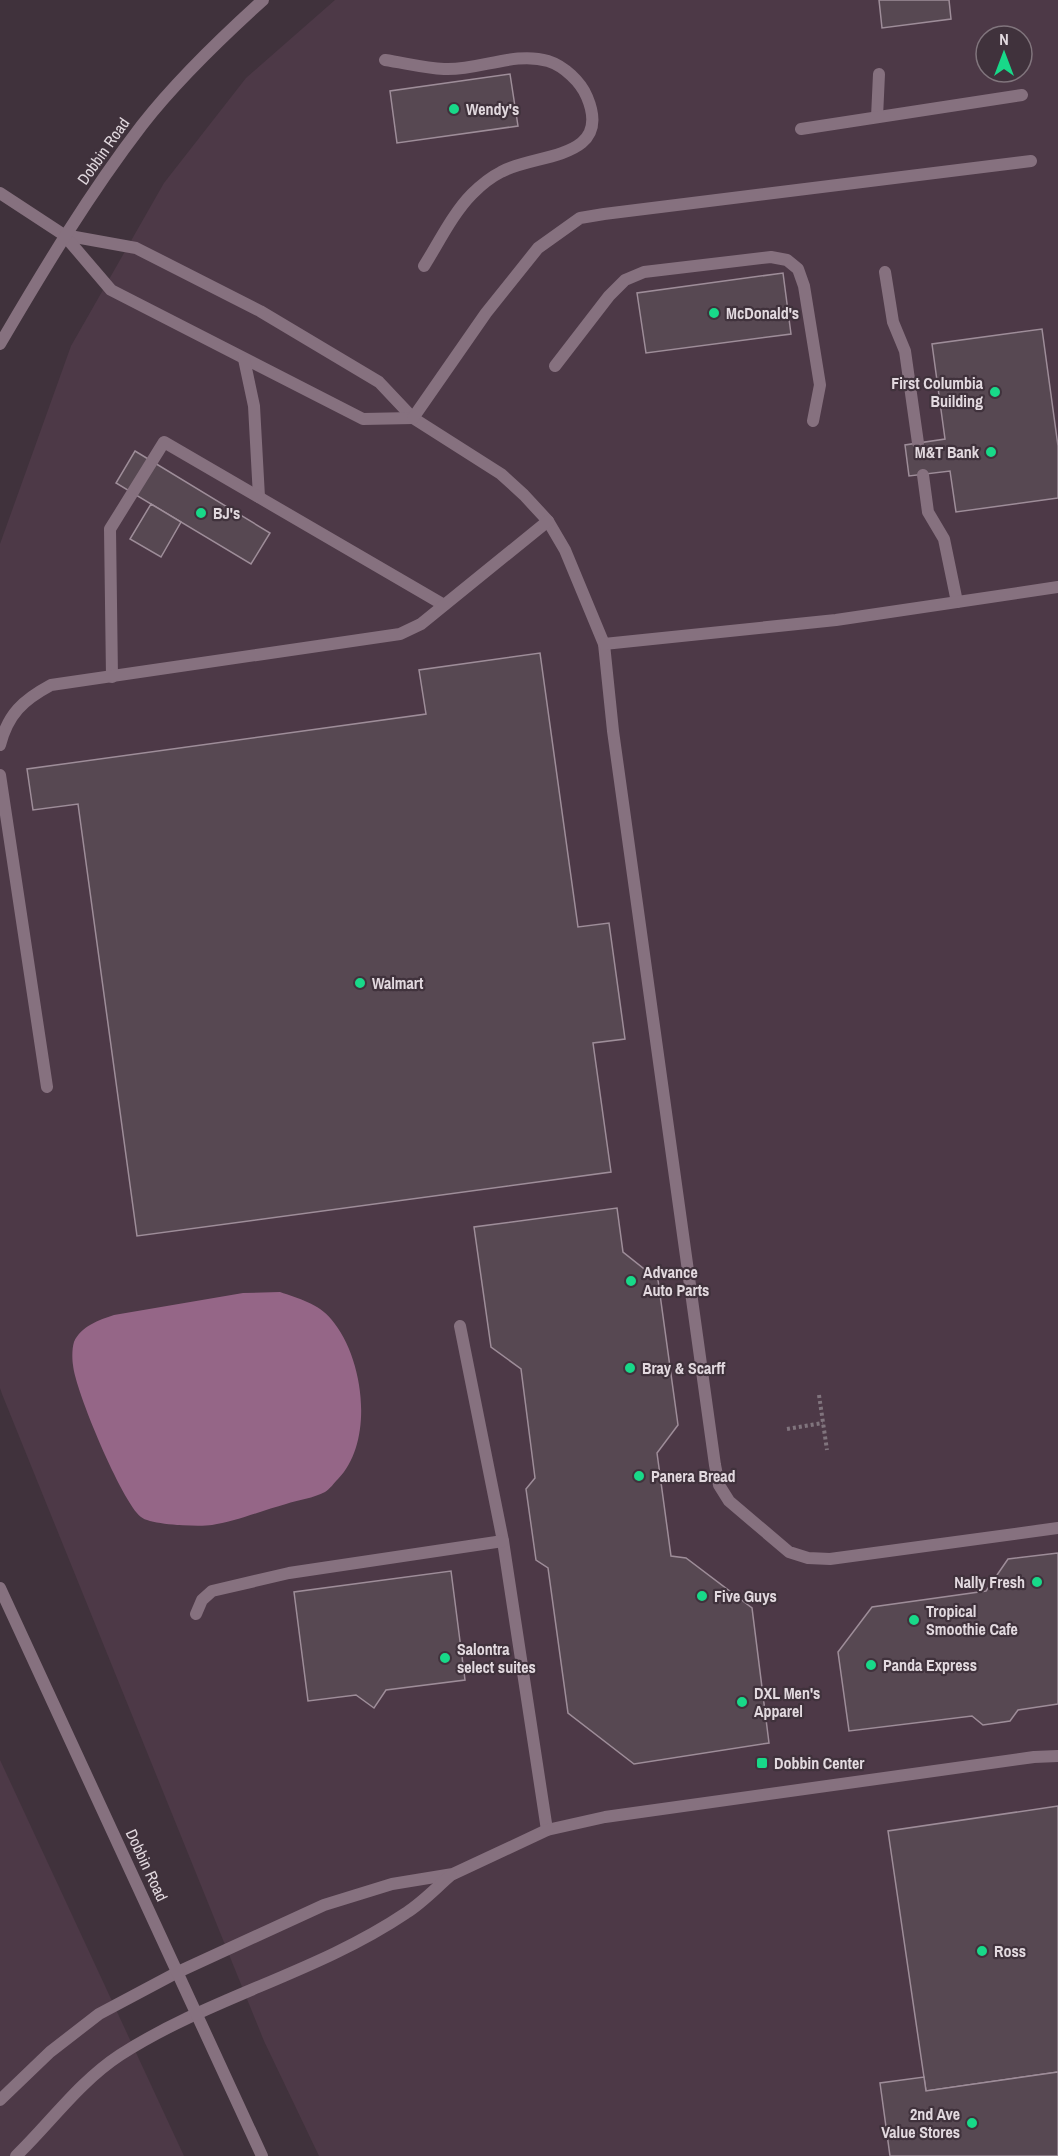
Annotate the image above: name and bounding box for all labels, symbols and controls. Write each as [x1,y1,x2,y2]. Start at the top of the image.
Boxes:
north arrow [974,24,1034,84]
text: N [999,28,1009,50]
place label: Wendy's [466,98,519,120]
marker: Wendy's [447,102,461,116]
street label: Dobbin Road [72,113,134,189]
place label: McDonald's [726,302,799,324]
marker: McDonald's [707,306,721,320]
place label: First Columbia Building [891,372,984,412]
marker: First Columbia Building [988,385,1002,399]
place label: M&T Bank [915,441,980,463]
marker: M&T Bank [984,445,998,459]
place label: BJ's [213,502,240,524]
marker: BJ's [194,506,208,520]
place label: Walmart [372,972,424,994]
marker: Walmart [353,976,367,990]
place label: Advance Auto Parts [643,1261,709,1301]
marker: Advance Auto Parts [624,1274,638,1288]
place label: Bray & Scarff [642,1357,725,1379]
marker: Bray & Scarff [623,1361,637,1375]
place label: Panera Bread [651,1465,736,1487]
marker: Panera Bread [632,1469,646,1483]
place label: Nally Fresh [954,1571,1025,1593]
marker: Nally Fresh [1030,1575,1044,1589]
place label: Five Guys [714,1585,777,1607]
marker: Five Guys [695,1589,709,1603]
place label: Tropical Smoothie Cafe [926,1600,1018,1640]
marker: Tropical Smoothie Cafe [907,1613,921,1627]
place label: Salontra select suites [457,1638,536,1678]
marker: Salontra select suites [438,1651,452,1665]
place label: Panda Express [883,1654,977,1676]
marker: Panda Express [864,1658,878,1672]
place label: DXL Men's Apparel [754,1682,820,1722]
marker: DXL Men's Apparel [735,1695,749,1709]
place label: Dobbin Center [774,1752,865,1774]
marker: Dobbin Center [755,1756,769,1770]
street label: Dobbin Road [121,1825,173,1905]
place label: Ross [994,1940,1026,1962]
marker: Ross [975,1944,989,1958]
place label: 2nd Ave Value Stores [881,2103,960,2143]
marker: 2nd Ave Value Stores [965,2116,979,2130]

